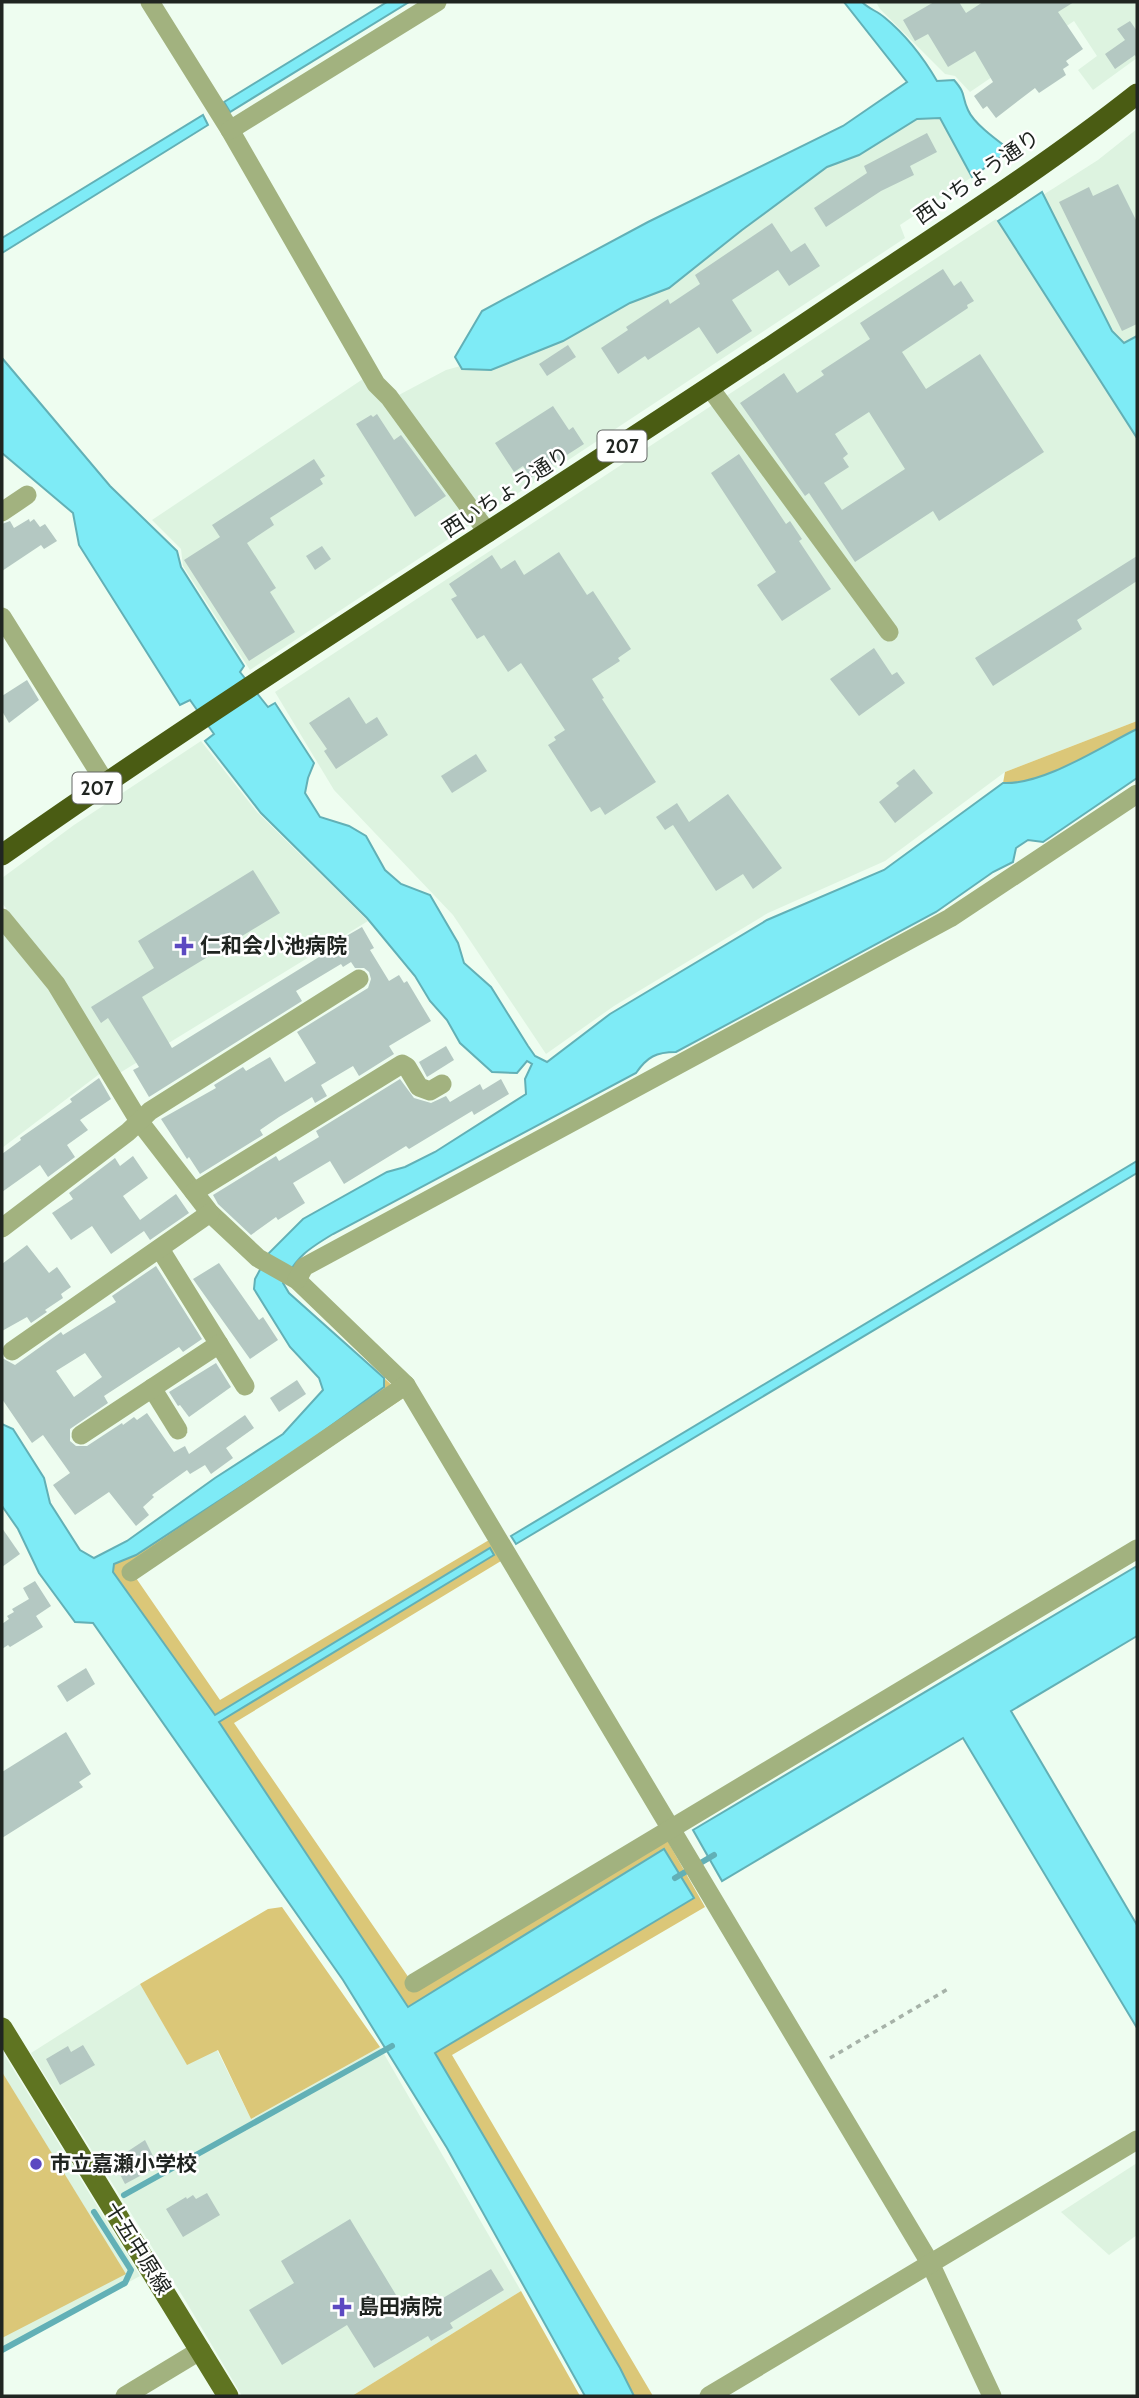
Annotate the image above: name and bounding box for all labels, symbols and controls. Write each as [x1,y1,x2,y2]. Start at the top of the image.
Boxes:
street label: 西いちょう通り [909,124,1044,229]
road number: 207 [598,430,646,462]
street label: 西いちょう通り [437,441,574,542]
road number: 207 [72,772,122,804]
place label: 仁和会小池病院 [200,933,347,958]
marker: 仁和会小池病院 [174,936,194,956]
place label: 市立嘉瀬小学校 [50,2151,197,2176]
marker: 市立嘉瀬小学校 [28,2156,44,2172]
street label: 十五中原線 [100,2197,177,2299]
place label: 島田病院 [358,2294,442,2319]
marker: 島田病院 [332,2297,352,2317]

